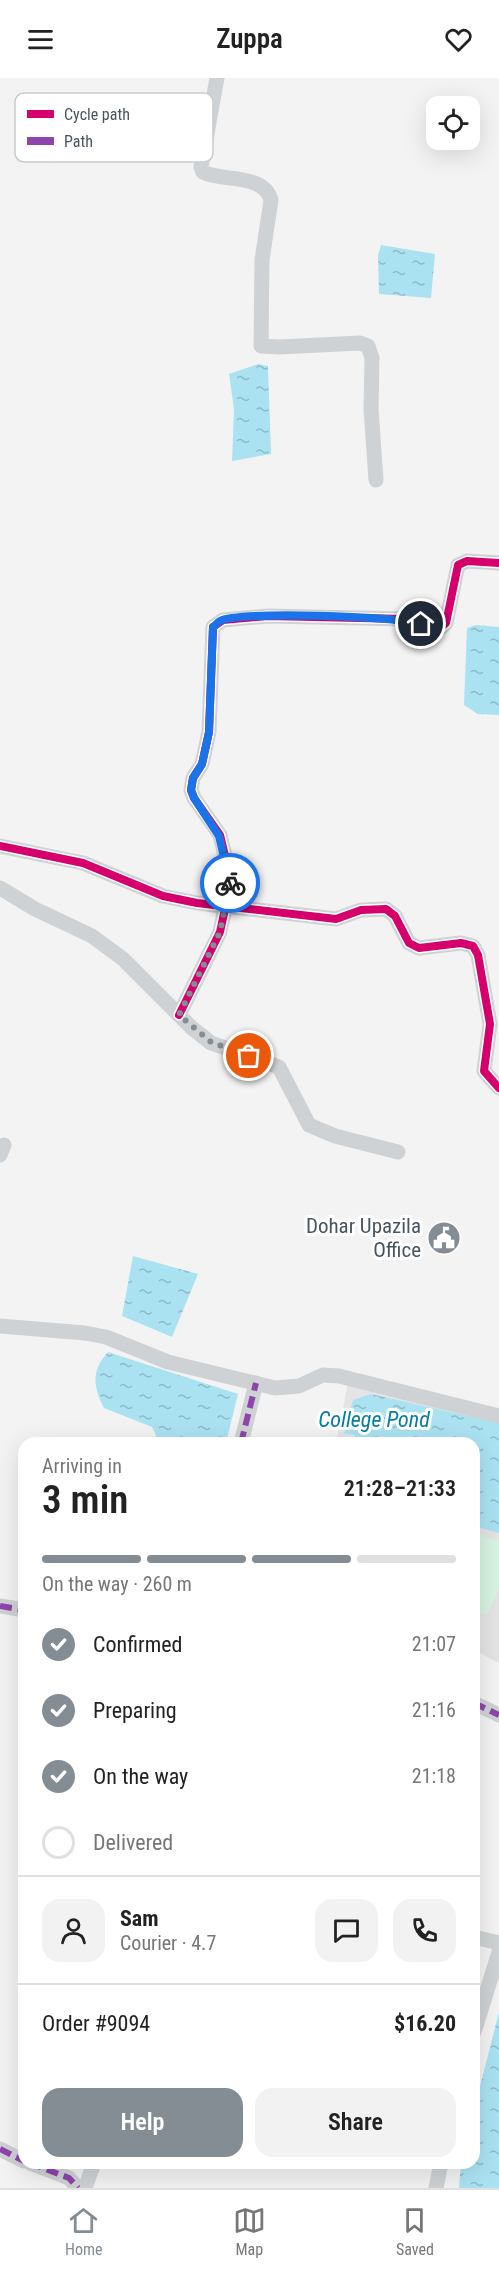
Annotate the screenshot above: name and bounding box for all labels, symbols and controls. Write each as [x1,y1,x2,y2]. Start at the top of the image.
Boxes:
icon: menu [24,23,57,56]
text: Zuppa [216,23,283,55]
icon: heart [442,23,475,56]
legend [15,93,213,162]
map controls [426,96,480,150]
button: locate [426,96,480,150]
text: Cycle path [64,105,130,124]
text: Path [64,132,93,151]
pin [395,598,446,649]
icon: home [404,607,437,640]
courier [200,853,260,913]
icon: bike [214,867,247,900]
pin [223,1030,274,1081]
icon: bag [232,1039,265,1072]
place label: Dohar Upazila Office [306,1214,421,1262]
public building icon: Dohar Upazila Office [426,1220,462,1256]
water label: College Pond [318,1407,430,1432]
text: Arriving in [42,1454,122,1478]
text: 21:28–21:33 [344,1476,456,1501]
text: 3 min [42,1477,128,1523]
text: On the way · 260 m [42,1572,192,1596]
icon: check [42,1628,75,1661]
text: Confirmed [93,1632,182,1657]
text: 21:07 [412,1632,456,1656]
icon: check [42,1694,75,1727]
text: Preparing [93,1698,177,1723]
text: 21:16 [412,1698,456,1722]
icon: check [42,1760,75,1793]
text: On the way [93,1764,188,1789]
text: 21:18 [412,1764,456,1788]
text: Delivered [93,1830,173,1855]
button: person [42,1899,105,1962]
button: chat [315,1899,378,1962]
button: phone [393,1899,456,1962]
text: Sam [120,1906,159,1931]
text: Courier · 4.7 [120,1931,216,1955]
text: Order #9094 [42,2011,150,2036]
text: $16.20 [394,2011,456,2036]
button: Help [42,2088,243,2157]
button: Share [255,2088,456,2157]
tab: Home [65,2204,103,2259]
tab: Map [233,2204,266,2259]
tab: Saved [396,2204,434,2259]

